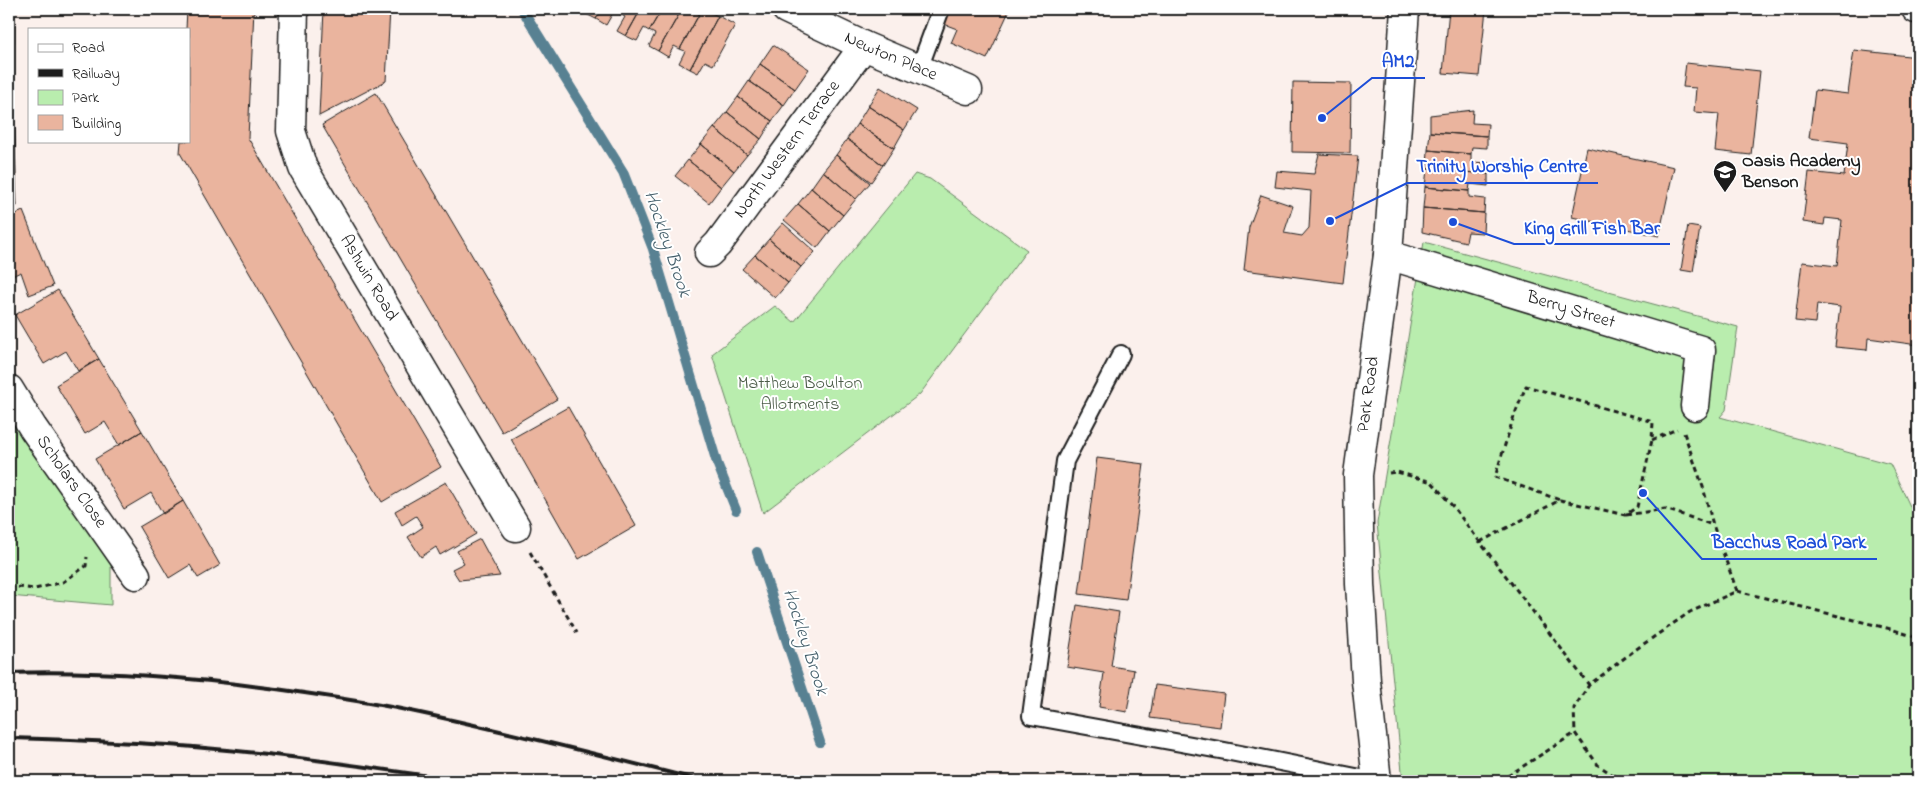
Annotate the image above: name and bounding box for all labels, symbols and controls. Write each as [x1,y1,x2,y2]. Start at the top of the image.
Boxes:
street label: Newton Place [840,25,942,89]
legend [28,28,190,142]
text: Road [72,37,105,59]
callout: AM2 [1372,44,1425,78]
text: AM2 [1382,49,1415,76]
text: Railway [72,63,120,86]
street label: North Western Terrace [728,74,848,224]
text: Park [72,87,100,109]
text: Building [71,113,121,136]
callout: Trinity Worship Centre [1407,149,1598,183]
place label: Oasis Academy Benson [1741,149,1861,196]
text: Trinity Worship Centre [1416,154,1588,183]
school or university icon: Oasis Academy Benson [1712,159,1738,193]
water label: Hockley Brook [636,187,698,301]
callout: King Grill Fish Bar [1514,210,1670,244]
text: King Grill Fish Bar [1524,216,1661,245]
street label: Ashwin Road [333,230,404,326]
street label: Berry Street [1522,284,1618,336]
street label: Park Road [1351,355,1387,434]
park label: Matthew Boulton Allotments [738,371,862,418]
street label: Scholars Close [29,430,113,535]
callout: Bacchus Road Park [1702,525,1877,559]
text: Bacchus Road Park [1711,530,1867,557]
water label: Hockley Brook [775,585,835,700]

